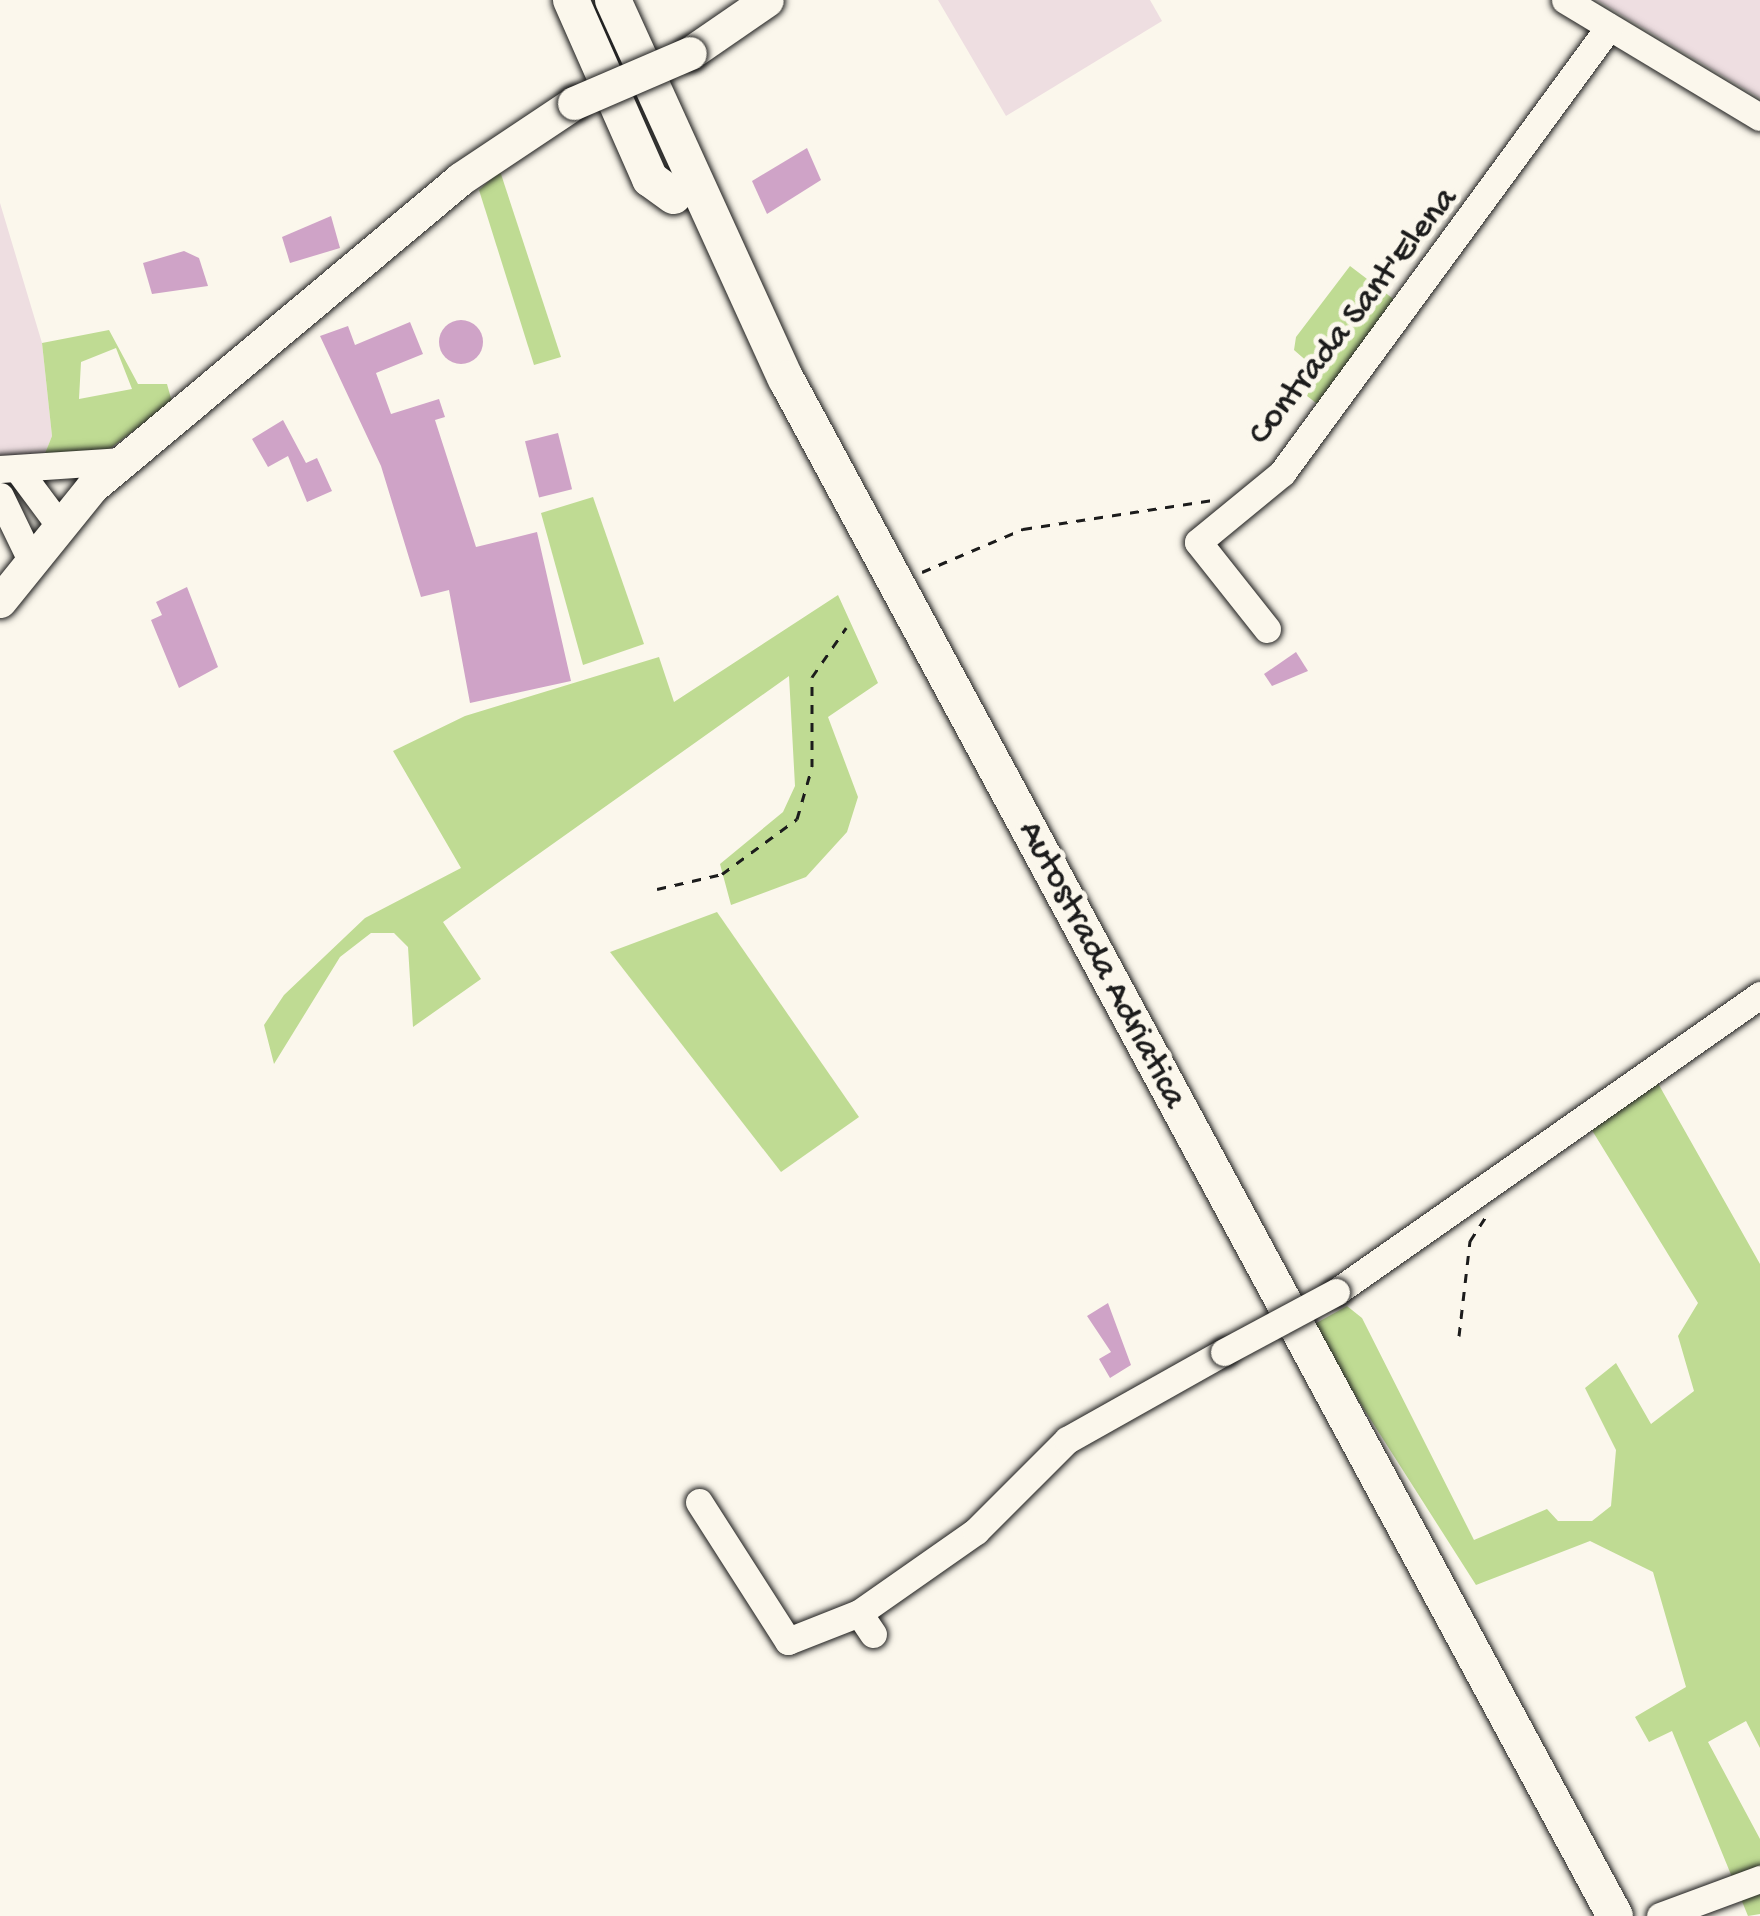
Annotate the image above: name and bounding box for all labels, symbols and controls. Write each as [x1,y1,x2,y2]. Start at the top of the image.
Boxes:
street label: Contrada Sant'Elena [1240,179,1468,455]
street label: Autostrada Adriatica [1007,814,1195,1116]

